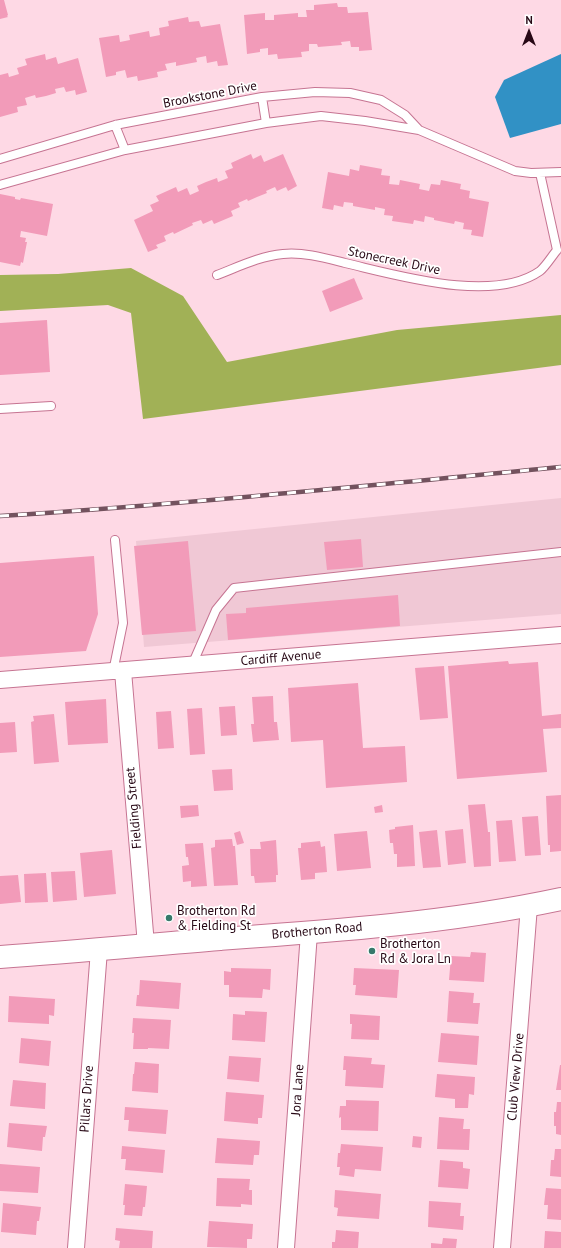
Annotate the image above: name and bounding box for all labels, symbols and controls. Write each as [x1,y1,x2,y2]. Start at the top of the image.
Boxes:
north arrow [509,12,549,52]
text: N [525,13,533,27]
street label: Brookstone Drive [162,78,258,112]
street label: Stonecreek Drive [346,244,442,278]
street label: Cardiff Avenue [240,647,322,669]
street label: Fielding Street [123,767,145,849]
place label: Brotherton Rd & Fielding St [177,903,255,934]
marker: Brotherton Rd & Fielding St [164,913,174,923]
street label: Brotherton Road [271,919,363,943]
place label: Brotherton Rd & Jora Ln [380,936,451,967]
marker: Brotherton Rd & Jora Ln [367,946,377,956]
street label: Club View Drive [504,1032,528,1122]
street label: Jora Lane [288,1064,308,1116]
street label: Pillars Drive [77,1065,97,1133]

